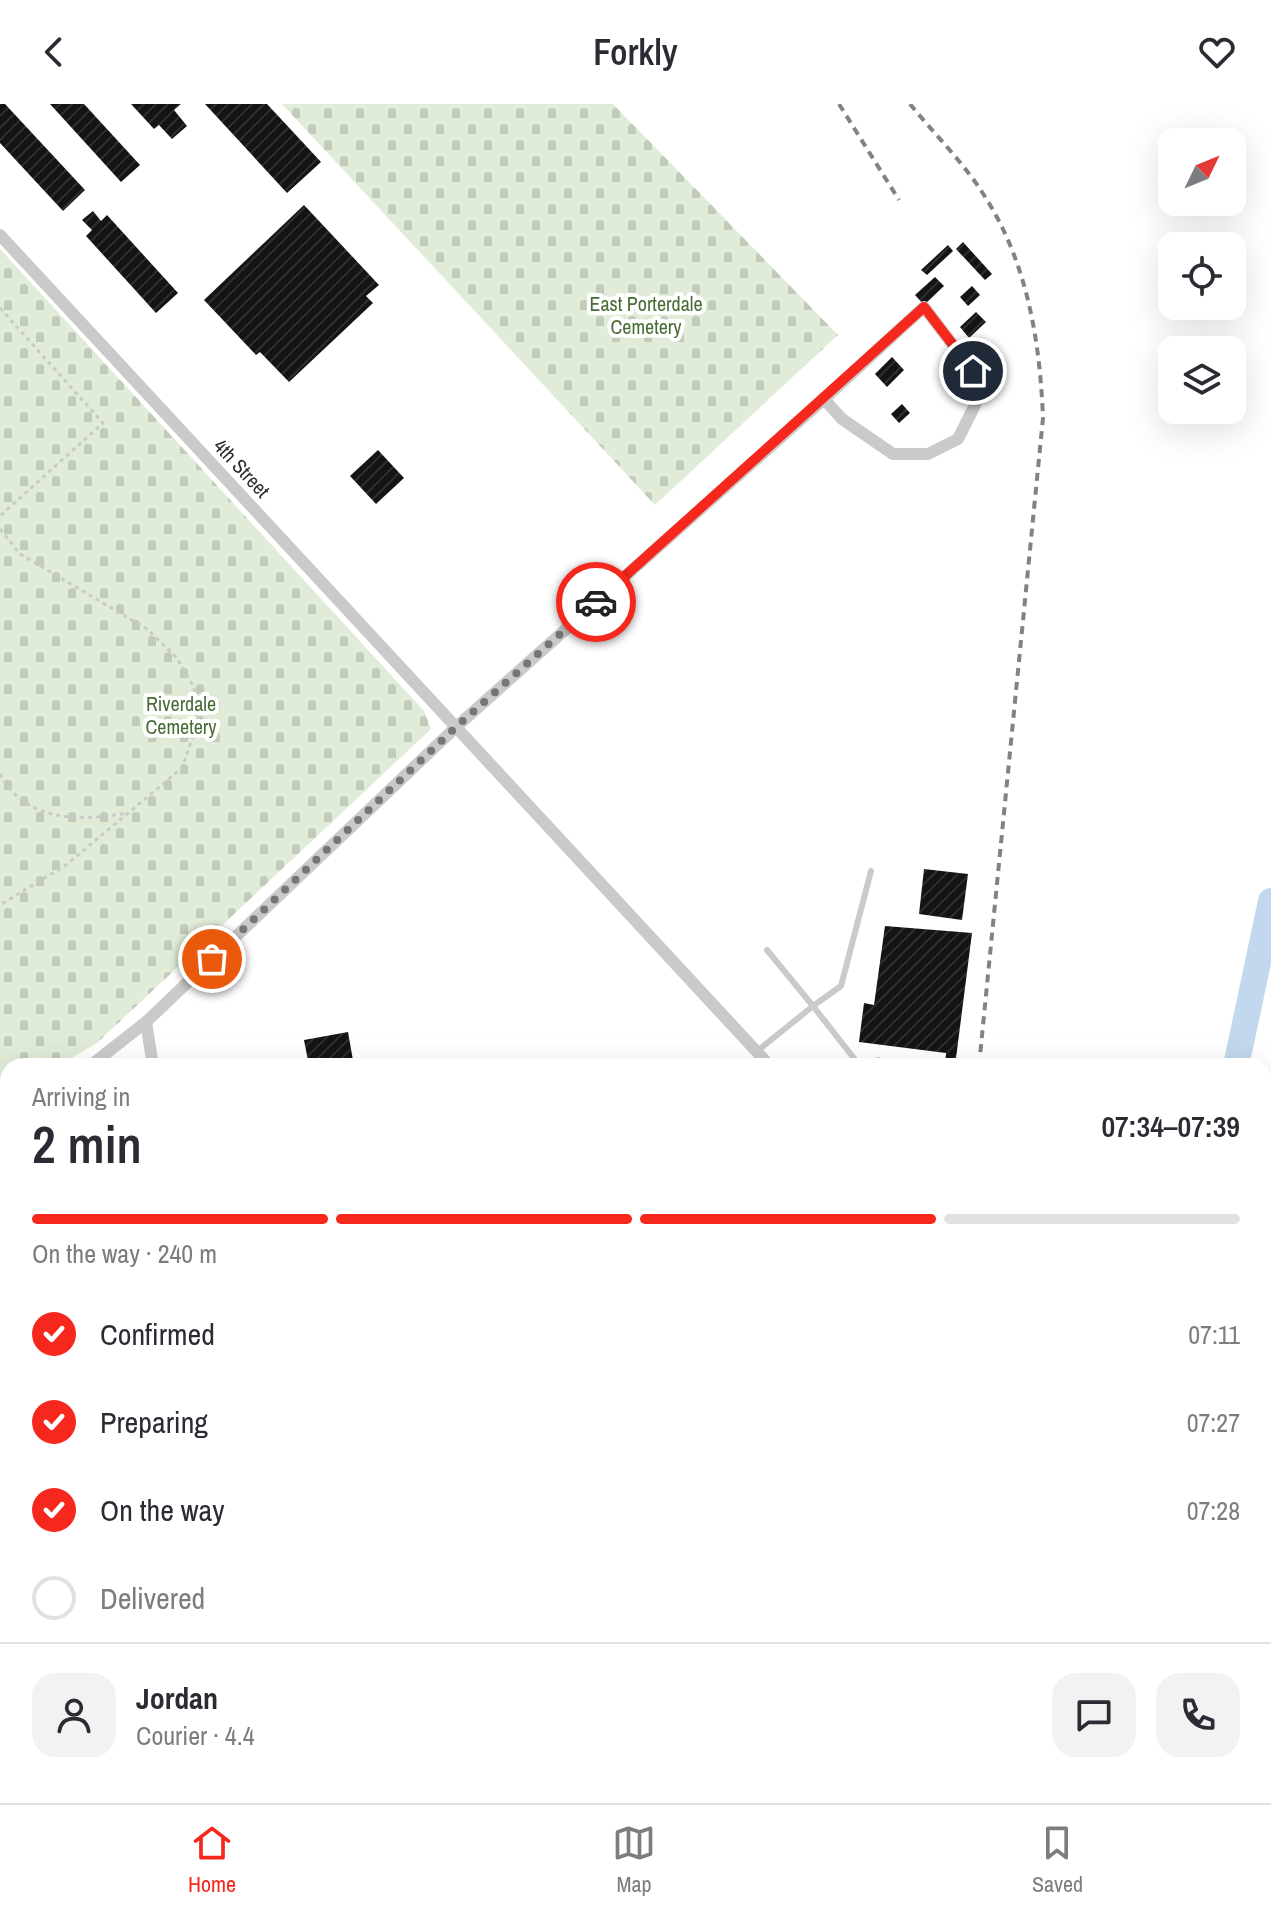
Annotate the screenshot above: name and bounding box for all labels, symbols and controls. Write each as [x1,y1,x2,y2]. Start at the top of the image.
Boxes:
text: Forkly [593,28,678,76]
icon: back [32,30,76,74]
icon: heart [1195,30,1239,74]
north arrow [1158,128,1246,216]
map controls [1158,128,1246,424]
button: locate [1158,232,1246,320]
park label: East Porterdale Cemetery [589,290,703,340]
button: layers [1158,336,1246,424]
pin [939,337,1007,405]
icon: home [951,349,995,393]
street label: 4th Street [208,433,276,504]
courier [556,562,636,642]
icon: car [574,580,618,624]
park label: Riverdale Cemetery [145,690,217,740]
pin [178,925,246,993]
icon: bag [190,937,234,981]
text: Arriving in [32,1079,130,1114]
text: 07:34–07:39 [1101,1106,1240,1146]
text: 2 min [32,1109,142,1179]
text: On the way · 240 m [32,1236,217,1271]
icon: check [32,1312,76,1356]
text: Confirmed [100,1314,215,1354]
text: 07:11 [1188,1317,1240,1352]
icon: check [32,1400,76,1444]
text: Preparing [100,1402,208,1442]
text: 07:27 [1187,1405,1240,1440]
icon: check [32,1488,76,1532]
text: On the way [100,1490,224,1530]
text: 07:28 [1187,1493,1240,1528]
text: Delivered [100,1578,205,1618]
button: person [32,1673,116,1757]
button: chat [1052,1673,1136,1757]
button: phone [1156,1673,1240,1757]
text: Jordan [136,1678,218,1718]
text: Courier · 4.4 [136,1718,255,1753]
tab: Home [188,1821,236,1899]
tab: Map [612,1821,656,1899]
tab: Saved [1032,1821,1083,1899]

